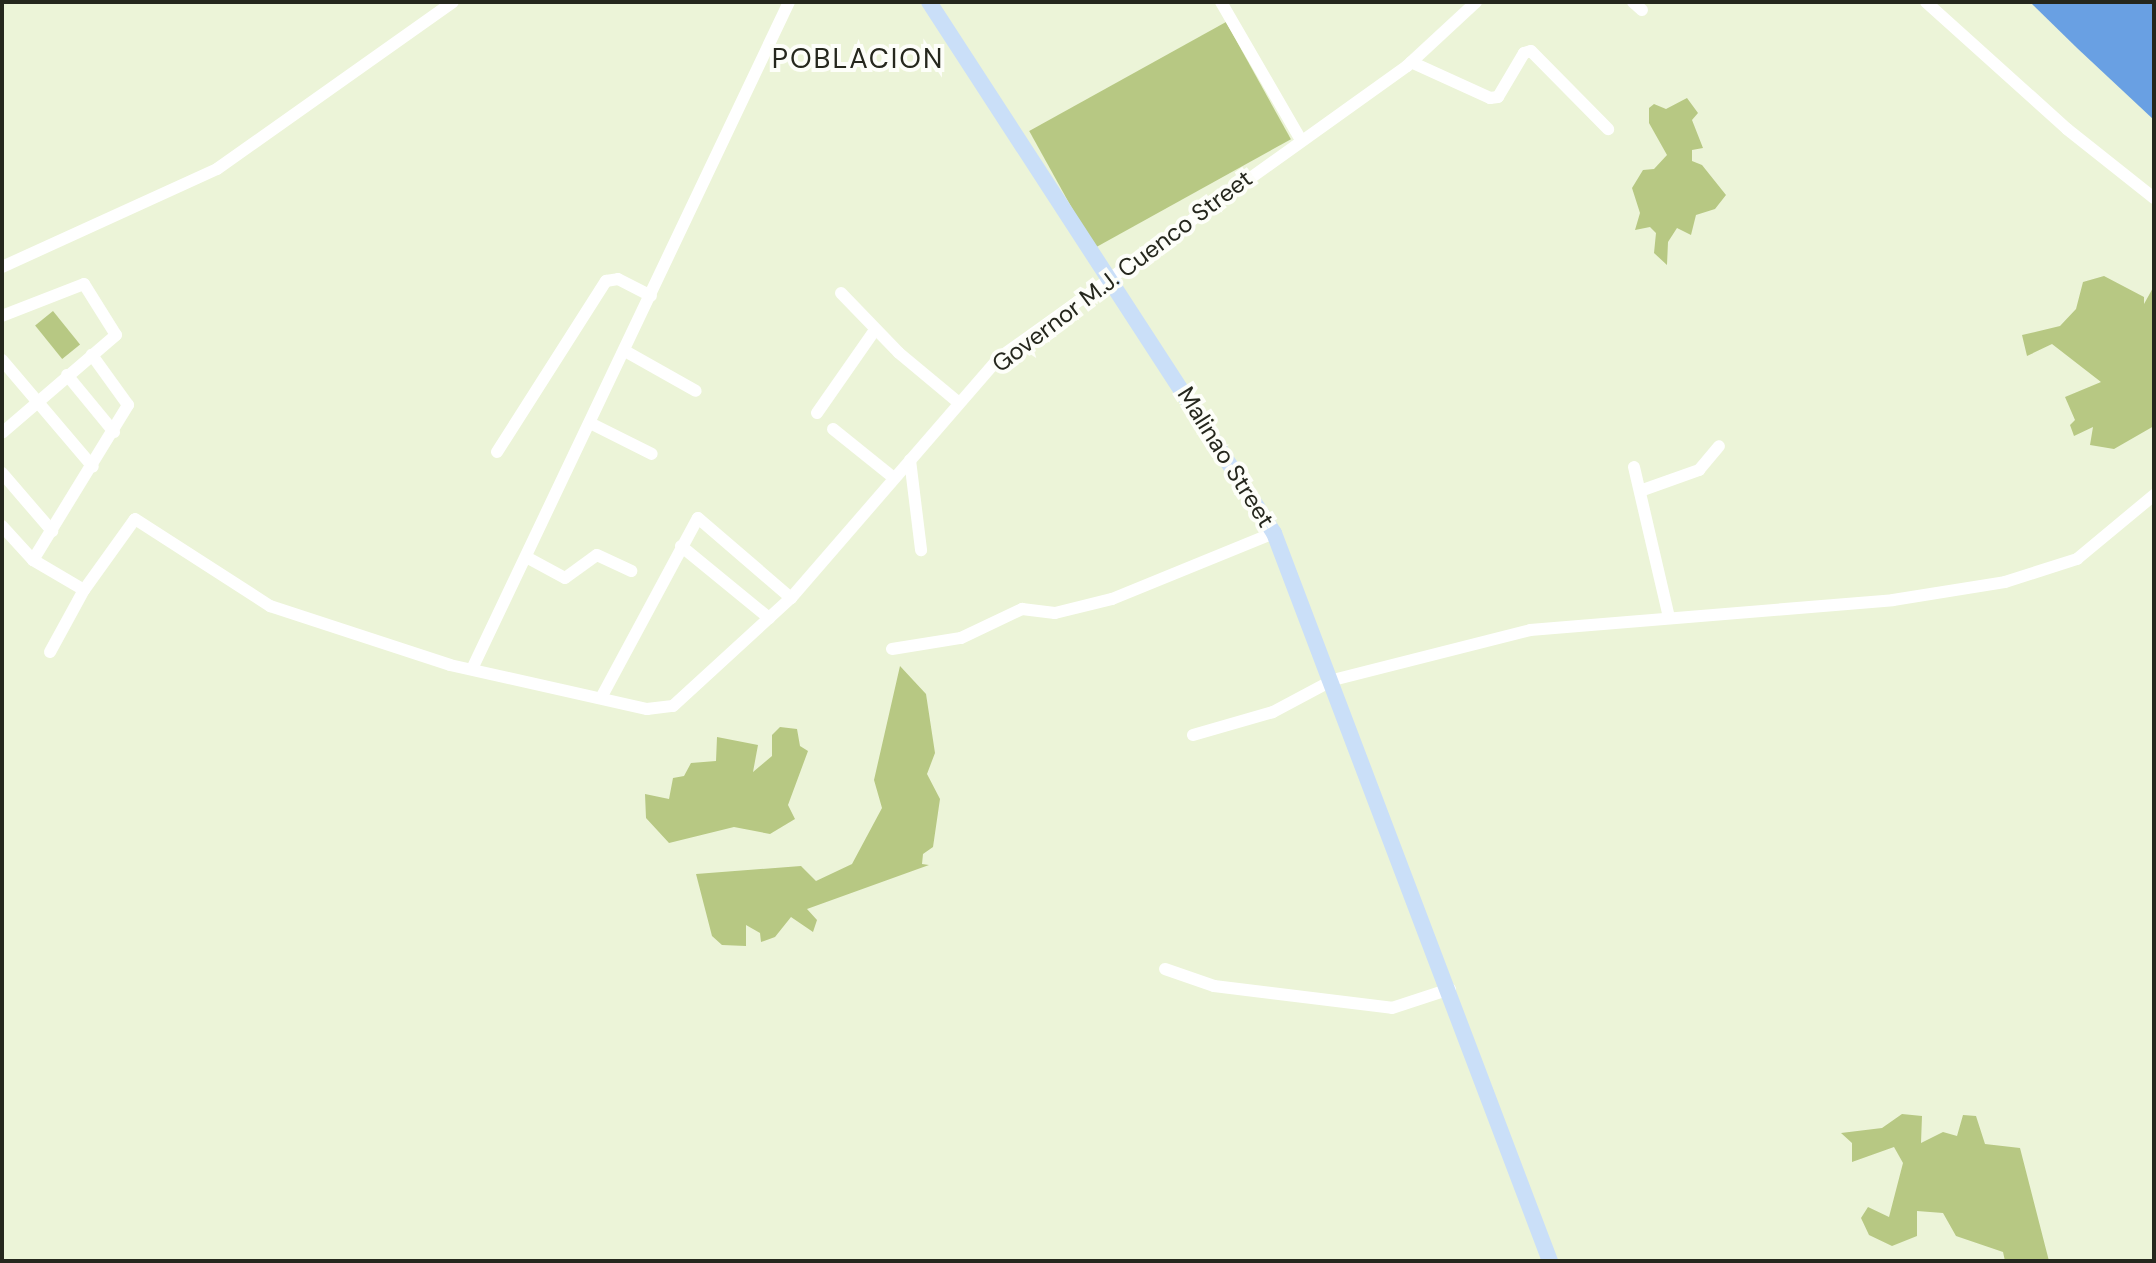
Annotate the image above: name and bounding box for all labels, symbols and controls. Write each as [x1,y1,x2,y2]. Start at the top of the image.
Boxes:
district label: POBLACION [772,42,944,76]
street label: Governor M.J. Cuenco Street [986,164,1258,378]
street label: Malinao Street [1171,382,1281,532]

